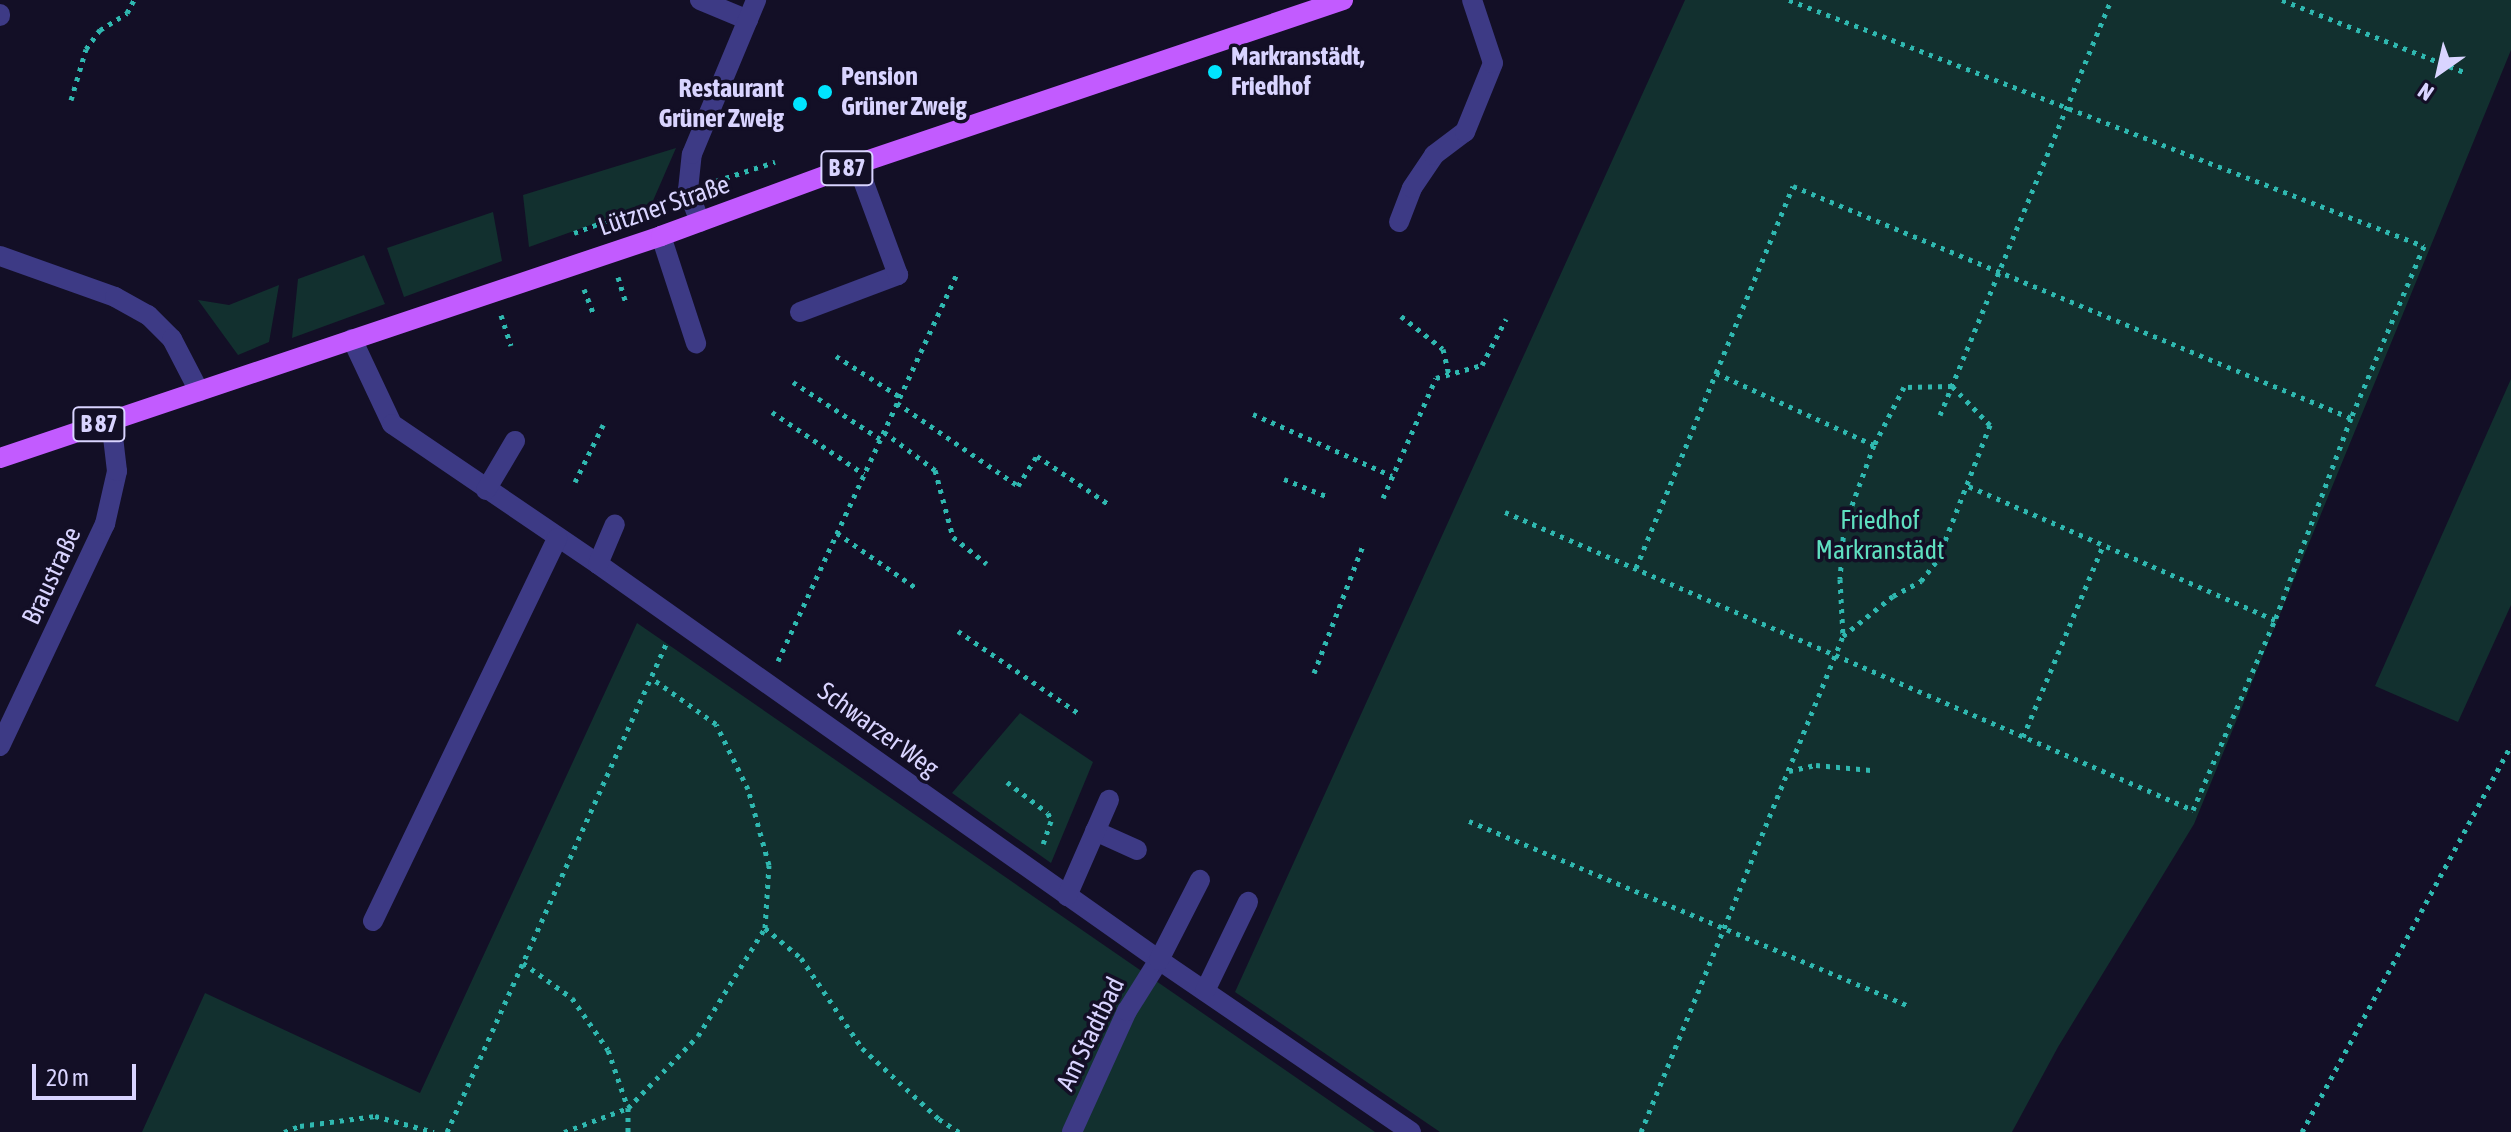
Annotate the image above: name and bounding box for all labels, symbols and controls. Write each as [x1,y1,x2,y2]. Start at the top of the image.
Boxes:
north arrow [2399,32,2479,112]
place label: Markranstädt, Friedhof [1231,41,1365,102]
place label: Pension Grüner Zweig [841,61,967,122]
marker: Markranstädt, Friedhof [1206,63,1224,81]
place label: Restaurant Grüner Zweig [658,73,784,134]
text: N [2413,77,2438,106]
marker: Pension Grüner Zweig [816,83,834,101]
marker: Restaurant Grüner Zweig [791,95,809,113]
road number: B 87 [819,148,875,188]
street label: Lützner Straße [594,169,734,243]
road number: B 87 [71,404,127,444]
park label: Friedhof Markranstädt [1815,505,1945,566]
street label: Braustraße [16,522,88,630]
street label: Schwarzer Weg [812,676,944,784]
street label: Am Stadtbad [1050,972,1132,1096]
scale bar [36,1048,140,1098]
text: 20 m [46,1064,89,1091]

